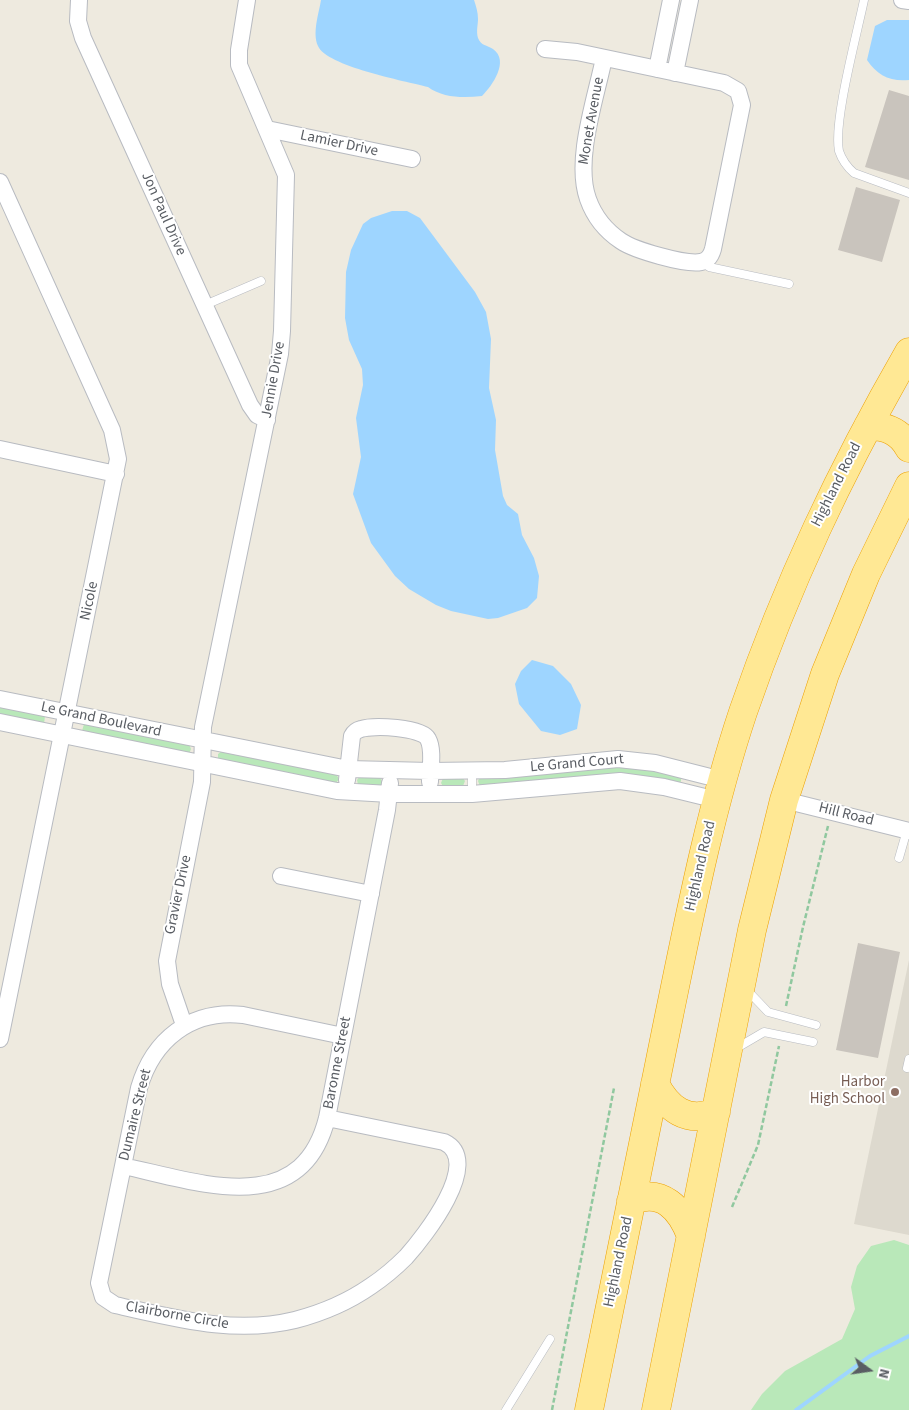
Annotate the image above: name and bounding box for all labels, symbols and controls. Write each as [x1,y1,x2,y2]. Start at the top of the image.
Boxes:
street label: Monet Avenue [575,76,609,166]
street label: Lamier Drive [298,127,380,161]
street label: Jon Paul Drive [137,169,189,259]
street label: Jennie Drive [258,340,290,420]
street label: Highland Road [808,440,866,530]
street label: Nicole [77,580,103,622]
street label: Le Grand Boulevard [39,698,163,742]
street label: Le Grand Court [529,751,625,777]
street label: Hill Road [817,799,875,831]
street label: Highland Road [682,819,720,913]
street label: Gravier Drive [162,854,196,936]
street label: Baronne Street [320,1015,356,1111]
street label: Dumaire Street [116,1067,156,1163]
place label: Harbor High School [810,1074,885,1109]
marker: Harbor High School [889,1086,901,1098]
street label: Highland Road [601,1215,637,1309]
street label: Clairborne Circle [124,1298,230,1334]
north arrow [844,1345,894,1395]
text: N [873,1367,894,1381]

